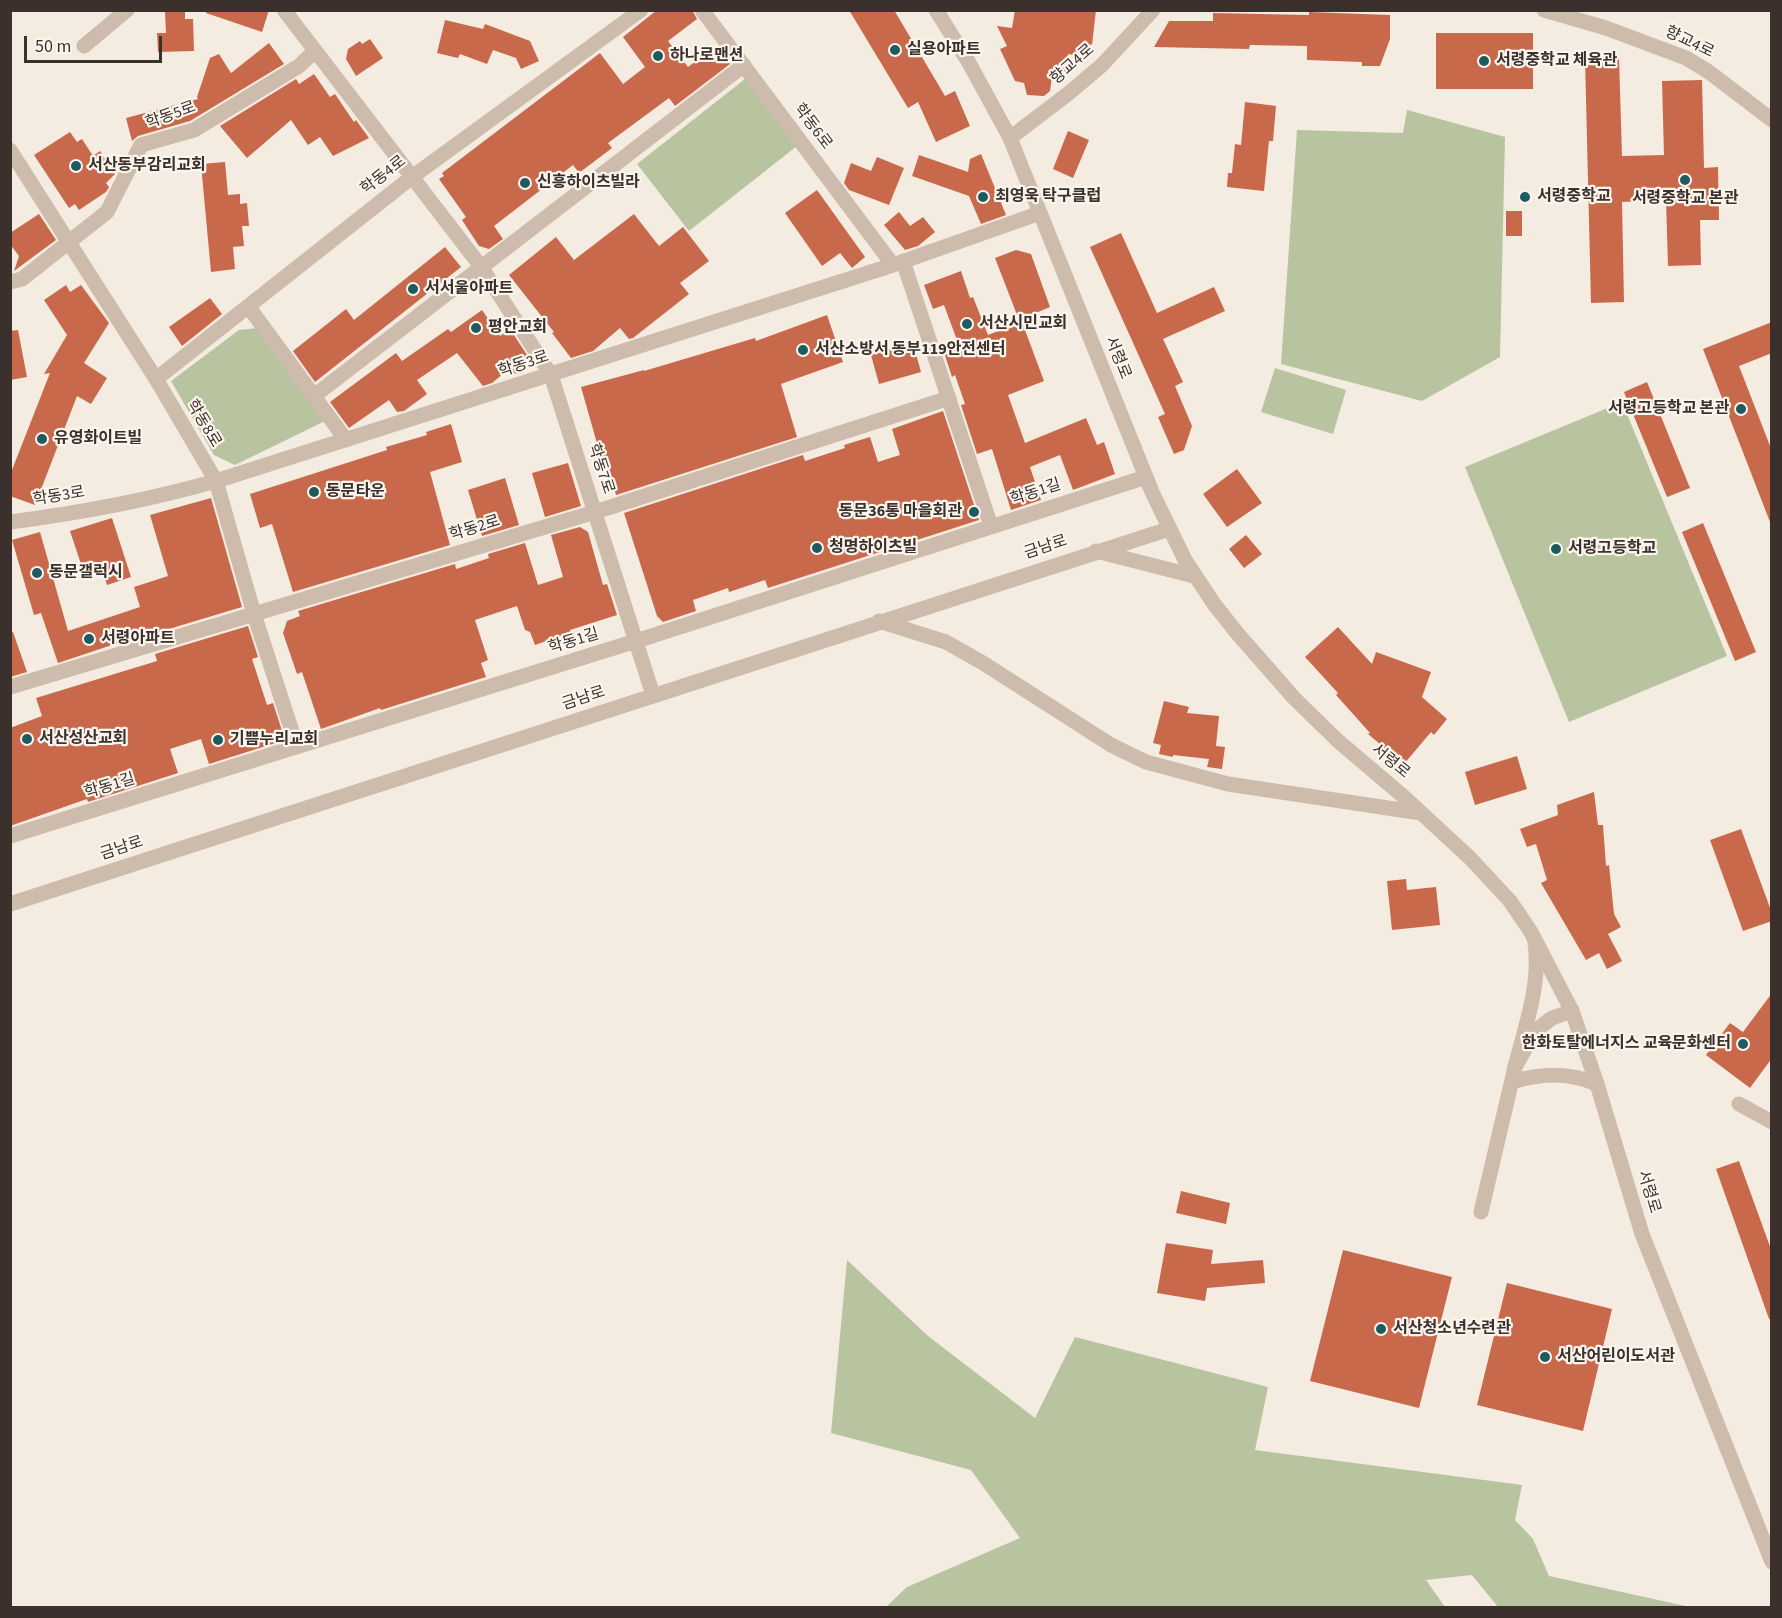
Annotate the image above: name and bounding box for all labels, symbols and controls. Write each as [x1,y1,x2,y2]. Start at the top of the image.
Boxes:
street label: 향교4로 [1661,23,1717,63]
scale bar [27,24,165,62]
text: 50 m [35,34,71,59]
place label: 실용아파트 [907,40,981,60]
street label: 향교4로 [1047,41,1099,89]
marker: 실용아파트 [888,43,902,57]
place label: 하나로맨션 [670,46,744,66]
marker: 하나로맨션 [651,49,665,63]
place label: 서령중학교 체육관 [1496,51,1617,71]
marker: 서령중학교 체육관 [1477,54,1491,68]
street label: 학동5로 [143,98,199,134]
street label: 학동6로 [789,100,835,154]
street label: 학동4로 [358,152,410,200]
place label: 서산동부감리교회 [88,156,206,176]
marker: 서산동부감리교회 [69,159,83,173]
place label: 신흥하이츠빌라 [537,173,640,193]
marker: 서령중학교 본관 [1678,173,1692,187]
marker: 신흥하이츠빌라 [518,176,532,190]
place label: 최영욱 탁구클럽 [995,187,1101,207]
place label: 서령중학교 [1537,187,1611,207]
place label: 서령중학교 본관 [1632,189,1738,209]
marker: 최영욱 탁구클럽 [976,190,990,204]
marker: 서령중학교 [1518,190,1532,204]
place label: 서서울아파트 [425,279,513,299]
marker: 서서울아파트 [406,282,420,296]
place label: 서산시민교회 [979,314,1067,334]
marker: 서산시민교회 [960,317,974,331]
place label: 평안교회 [488,318,547,338]
marker: 평안교회 [469,321,483,335]
street label: 서령로 [1100,334,1134,382]
place label: 서산소방서 동부119안전센터 [815,340,1005,360]
marker: 서산소방서 동부119안전센터 [796,343,810,357]
street label: 학동3로 [496,348,552,382]
street label: 학동8로 [181,397,225,451]
place label: 서령고등학교 본관 [1608,399,1729,419]
marker: 서령고등학교 본관 [1734,402,1748,416]
place label: 유영화이트빌 [54,429,142,449]
marker: 유영화이트빌 [35,432,49,446]
street label: 학동7로 [583,441,617,497]
street label: 학동1길 [1008,476,1064,510]
place label: 동문타운 [326,482,385,502]
street label: 학동3로 [32,483,86,511]
marker: 동문타운 [307,485,321,499]
place label: 동문36통 마을회관 [839,502,962,522]
marker: 동문36통 마을회관 [967,505,981,519]
street label: 학동2로 [447,512,503,546]
street label: 금남로 [1022,532,1070,564]
place label: 청명하이츠빌 [829,538,917,558]
place label: 서령고등학교 [1568,539,1656,559]
marker: 청명하이츠빌 [810,541,824,555]
marker: 서령고등학교 [1549,542,1563,556]
place label: 동문갤럭시 [49,563,123,583]
marker: 동문갤럭시 [30,566,44,580]
street label: 학동1길 [546,625,602,659]
place label: 서령아파트 [101,629,175,649]
marker: 서령아파트 [82,632,96,646]
street label: 금남로 [560,683,608,715]
place label: 서산성산교회 [39,729,127,749]
place label: 기쁨누리교회 [230,730,318,750]
marker: 서산성산교회 [20,732,34,746]
marker: 기쁨누리교회 [211,733,225,747]
street label: 서령로 [1367,741,1413,783]
street label: 학동1길 [82,770,138,804]
street label: 금남로 [98,833,146,865]
place label: 한화토탈에너지스 교육문화센터 [1522,1034,1731,1054]
marker: 한화토탈에너지스 교육문화센터 [1736,1037,1750,1051]
street label: 서령로 [1632,1168,1664,1216]
place label: 서산청소년수련관 [1393,1319,1511,1339]
marker: 서산청소년수련관 [1374,1322,1388,1336]
place label: 서산어린이도서관 [1557,1347,1675,1367]
marker: 서산어린이도서관 [1538,1350,1552,1364]

